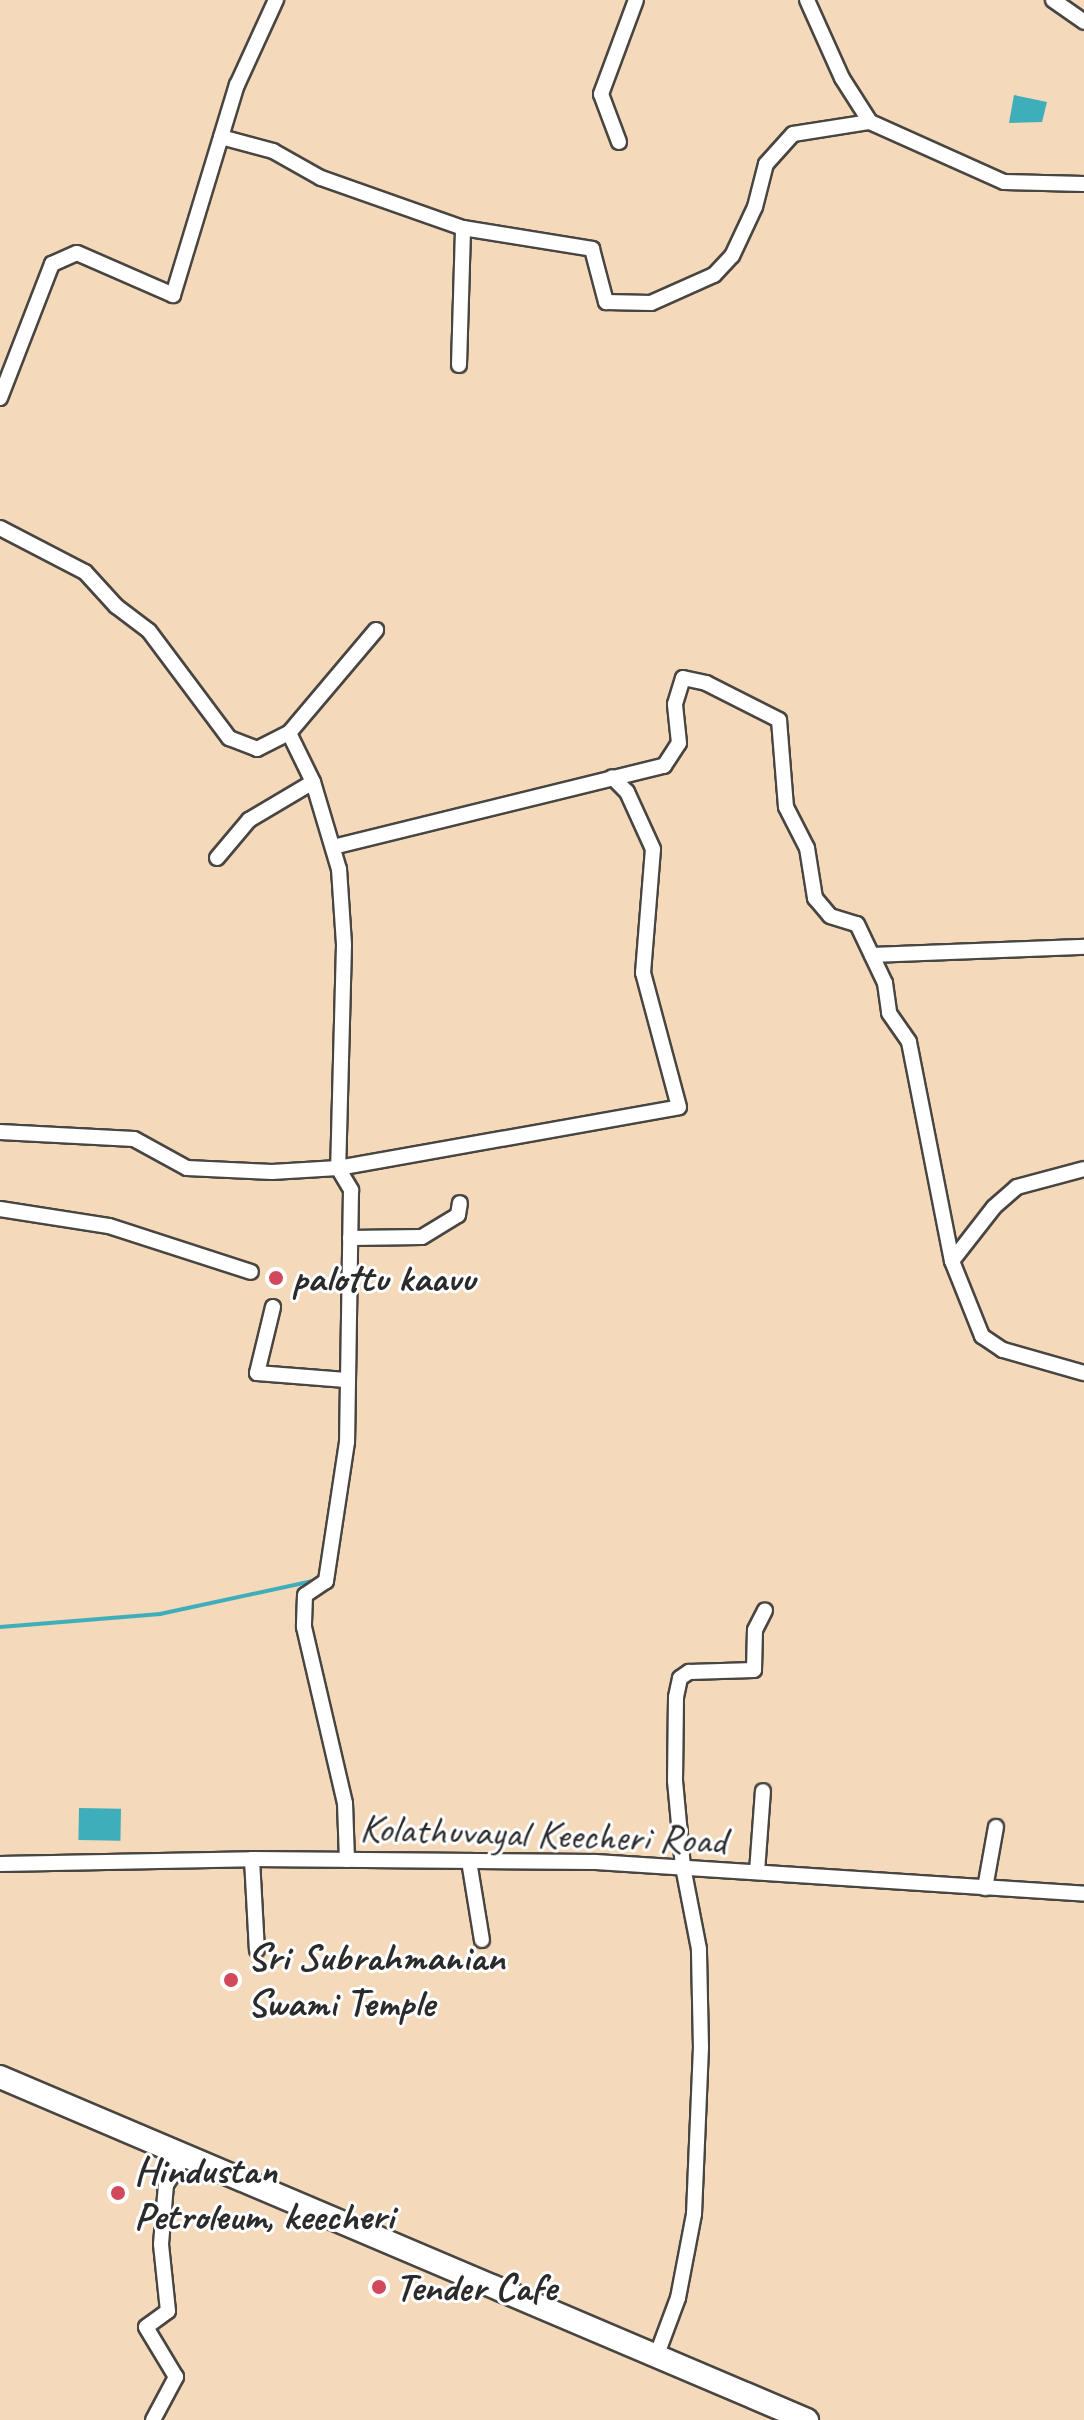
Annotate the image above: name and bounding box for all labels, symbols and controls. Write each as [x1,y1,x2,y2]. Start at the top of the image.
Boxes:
place label: palottu kaavu [292,1254,475,1302]
marker: palottu kaavu [267,1269,285,1287]
street label: Kolathuvayal Keecheri Road [359,1804,727,1864]
place label: Sri Subrahmanian Swami Temple [247,1933,499,2027]
marker: Sri Subrahmanian Swami Temple [222,1971,240,1989]
place label: Hindustan Petroleum, keecheri [134,2146,394,2240]
marker: Hindustan Petroleum, keecheri [109,2184,127,2202]
place label: Tender Cafe [395,2263,557,2311]
marker: Tender Cafe [370,2278,388,2296]

